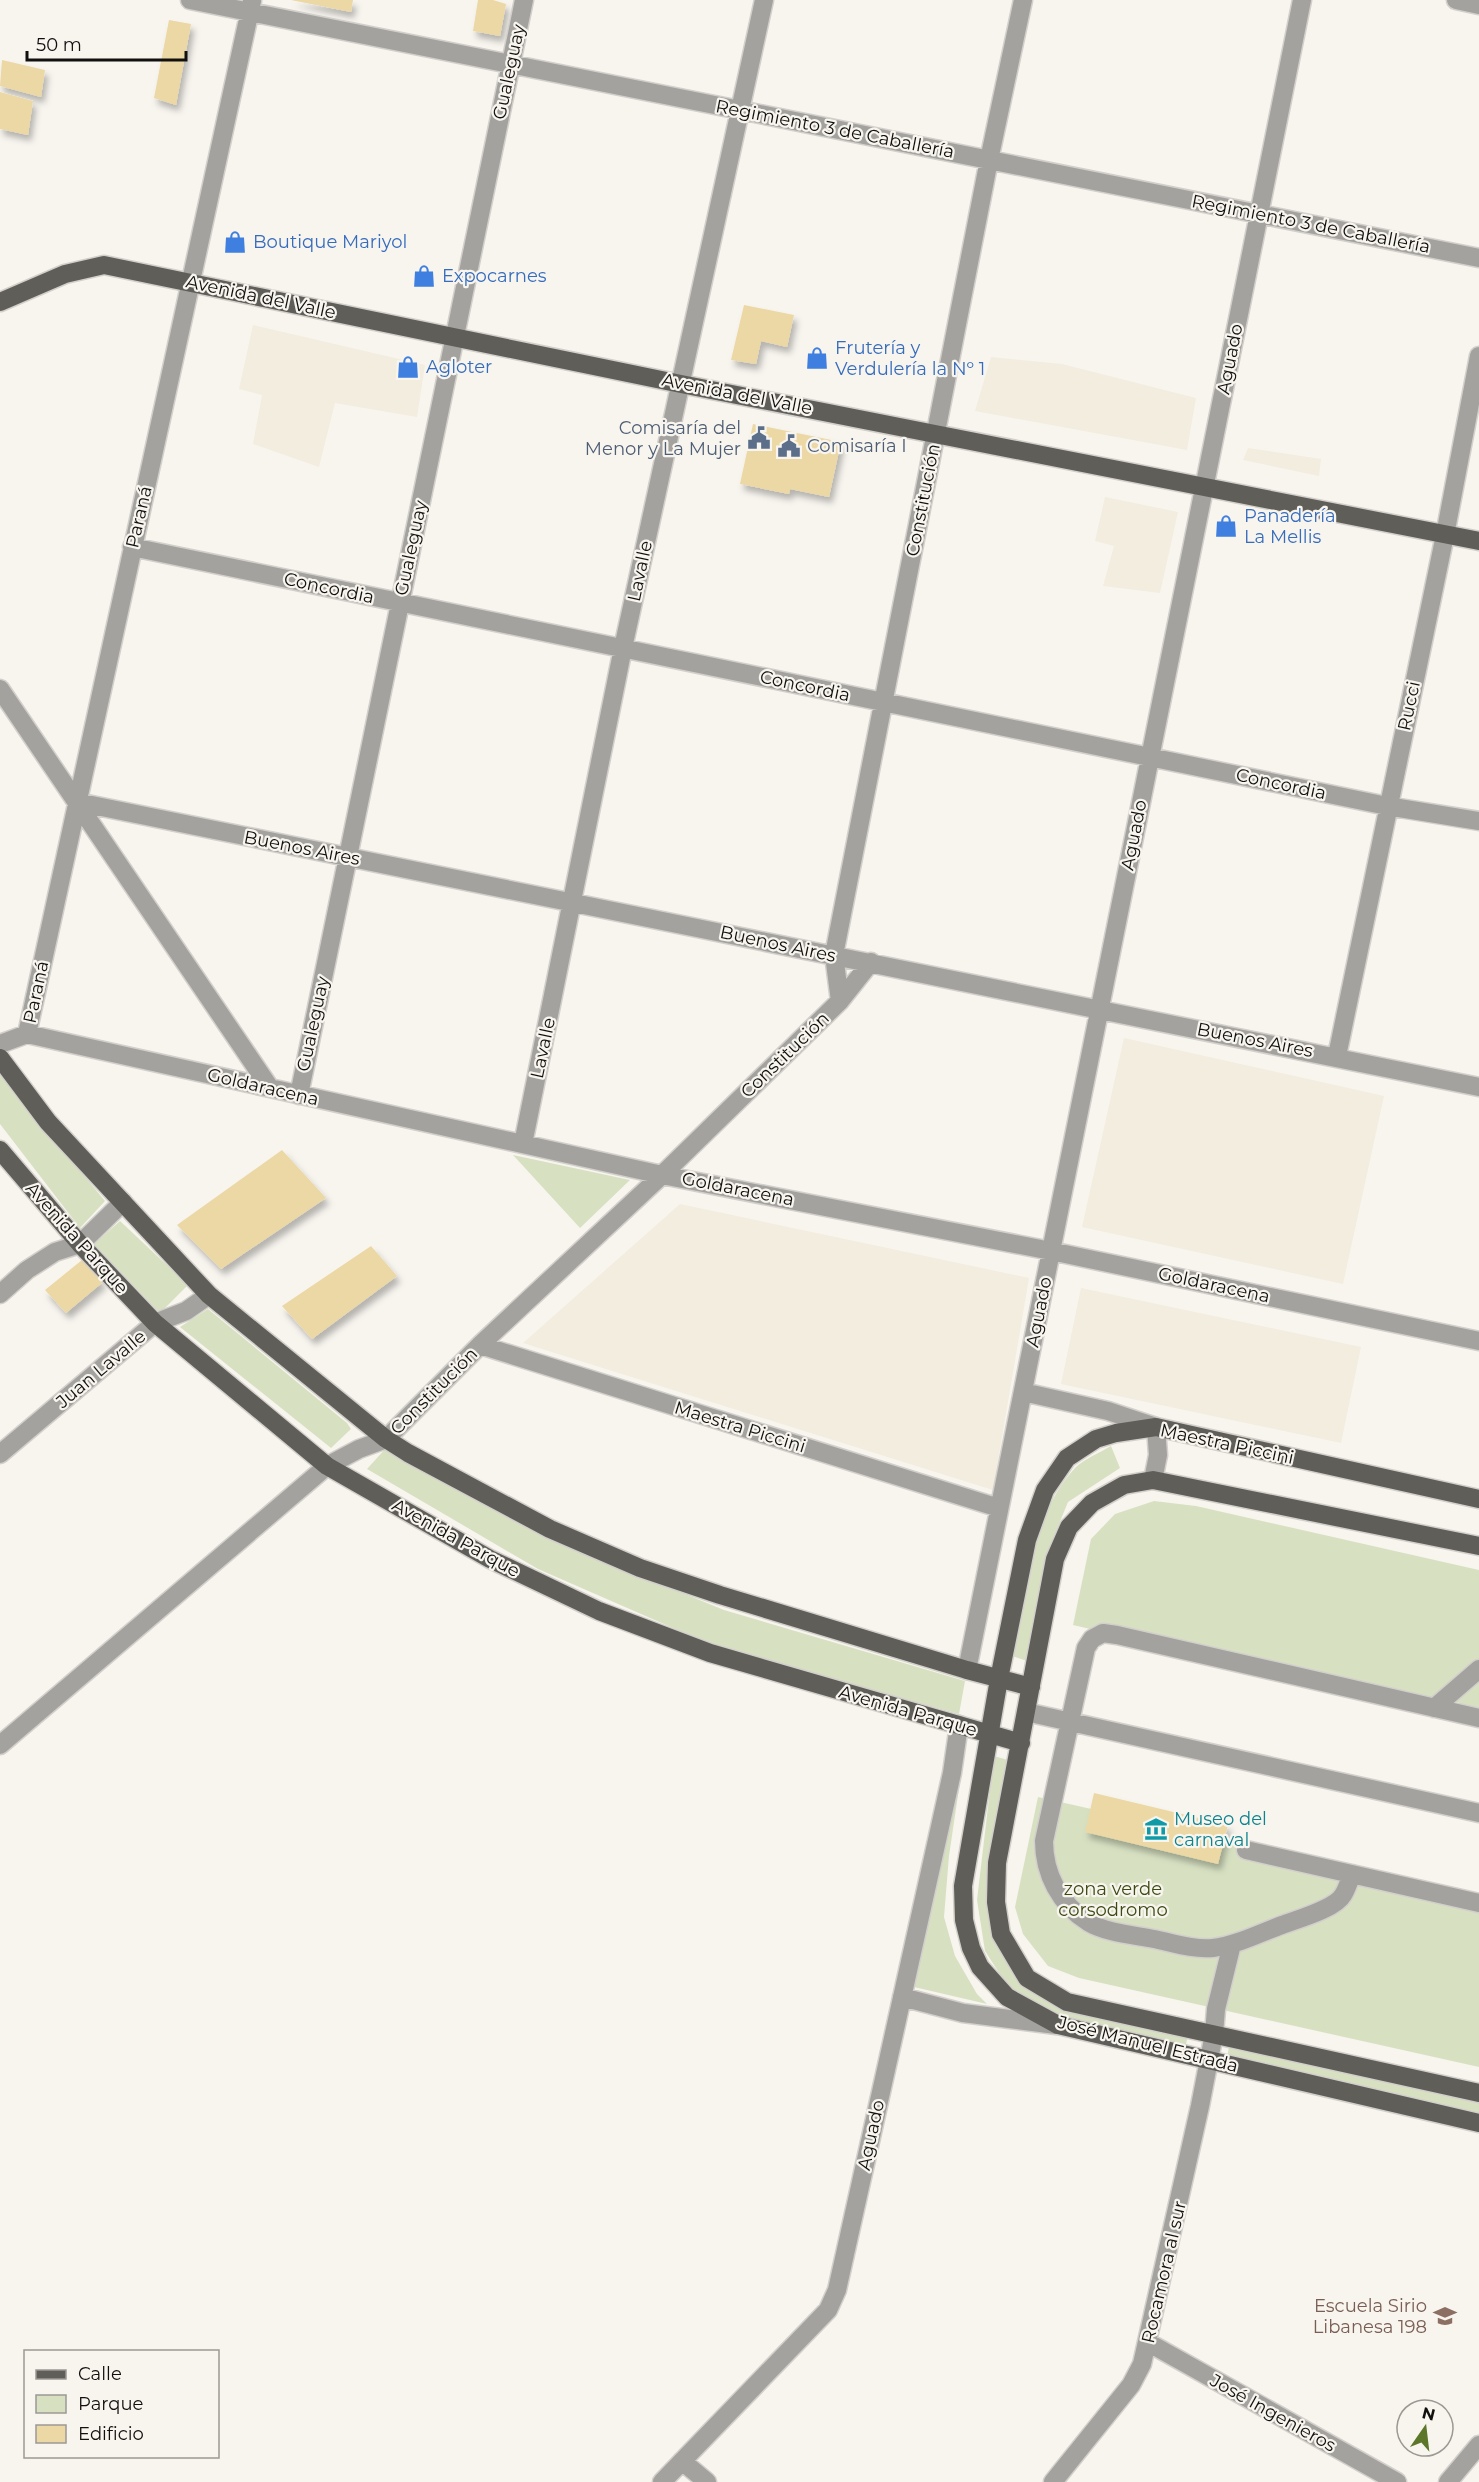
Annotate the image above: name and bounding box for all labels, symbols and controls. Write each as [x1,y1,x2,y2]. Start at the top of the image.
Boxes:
street label: Gualeguay [488,22,530,122]
scale bar [27,24,186,62]
text: 50 m [36,34,82,56]
street label: Regimiento 3 de Caballería [714,95,956,163]
street label: Regimiento 3 de Caballería [1190,190,1432,258]
shop icon: Boutique Mariyol [222,229,248,255]
place label: Boutique Mariyol [253,231,407,253]
shop icon: Expocarnes [411,263,437,289]
place label: Expocarnes [442,265,547,287]
street label: Avenida del Valle [184,270,338,324]
street label: Aguado [1212,322,1248,396]
place label: Frutería y Verdulería la Nº 1 [835,337,985,380]
shop icon: Frutería y Verdulería la Nº 1 [804,345,830,371]
shop icon: Agloter [395,354,421,380]
place label: Agloter [426,356,492,378]
street label: Avenida del Valle [660,369,814,419]
place label: Comisaría del Menor y La Mujer [585,417,741,460]
public building icon: Comisaría del Menor y La Mujer [746,425,772,451]
public building icon: Comisaría I [776,433,802,459]
place label: Comisaría I [807,435,907,457]
street label: Constitución [901,442,945,558]
street label: Paraná [121,484,157,550]
street label: Gualeguay [390,498,432,598]
place label: Panadería La Mellis [1244,505,1336,548]
shop icon: Panadería La Mellis [1213,513,1239,539]
street label: Lavalle [623,538,657,603]
street label: Concordia [282,568,376,608]
street label: Concordia [758,666,852,706]
street label: Rucci [1393,679,1425,733]
street label: Concordia [1234,764,1328,804]
street label: Aguado [1116,798,1152,872]
street label: Buenos Aires [242,826,362,870]
street label: Buenos Aires [718,921,838,967]
street label: Paraná [19,959,53,1025]
street label: Gualeguay [292,974,334,1074]
street label: Constitución [736,1007,834,1103]
street label: Lavalle [526,1015,560,1080]
street label: Buenos Aires [1195,1018,1315,1062]
street label: Goldaracena [205,1064,321,1110]
street label: Goldaracena [680,1167,796,1211]
street label: Avenida Parque [21,1178,133,1299]
street label: Goldaracena [1156,1262,1272,1308]
street label: Aguado [1021,1275,1057,1349]
street label: Juan Lavalle [51,1325,150,1414]
street label: Constitución [386,1343,482,1439]
street label: Maestra Piccini [672,1397,808,1457]
street label: Maestra Piccini [1158,1419,1296,1469]
street label: Avenida Parque [388,1494,524,1582]
street label: Avenida Parque [836,1681,980,1741]
place label: Museo del carnaval [1174,1808,1267,1851]
museum icon: Museo del carnaval [1143,1816,1169,1842]
park label: zona verde corsodromo [1058,1878,1168,1921]
street label: José Manuel Estrada [1055,2011,1240,2077]
street label: Aguado [853,2098,889,2172]
street label: Rocamora al sur [1137,2199,1191,2345]
place label: Escuela Sirio Libanesa 198 [1313,2295,1427,2338]
school or university icon: Escuela Sirio Libanesa 198 [1432,2303,1458,2329]
legend [24,2350,219,2458]
text: Calle [78,2363,122,2385]
street label: José Ingenieros [1205,2369,1340,2457]
text: Parque [78,2393,144,2415]
north arrow [1395,2398,1455,2458]
text: N [1420,2403,1437,2425]
text: Edificio [78,2423,144,2445]

